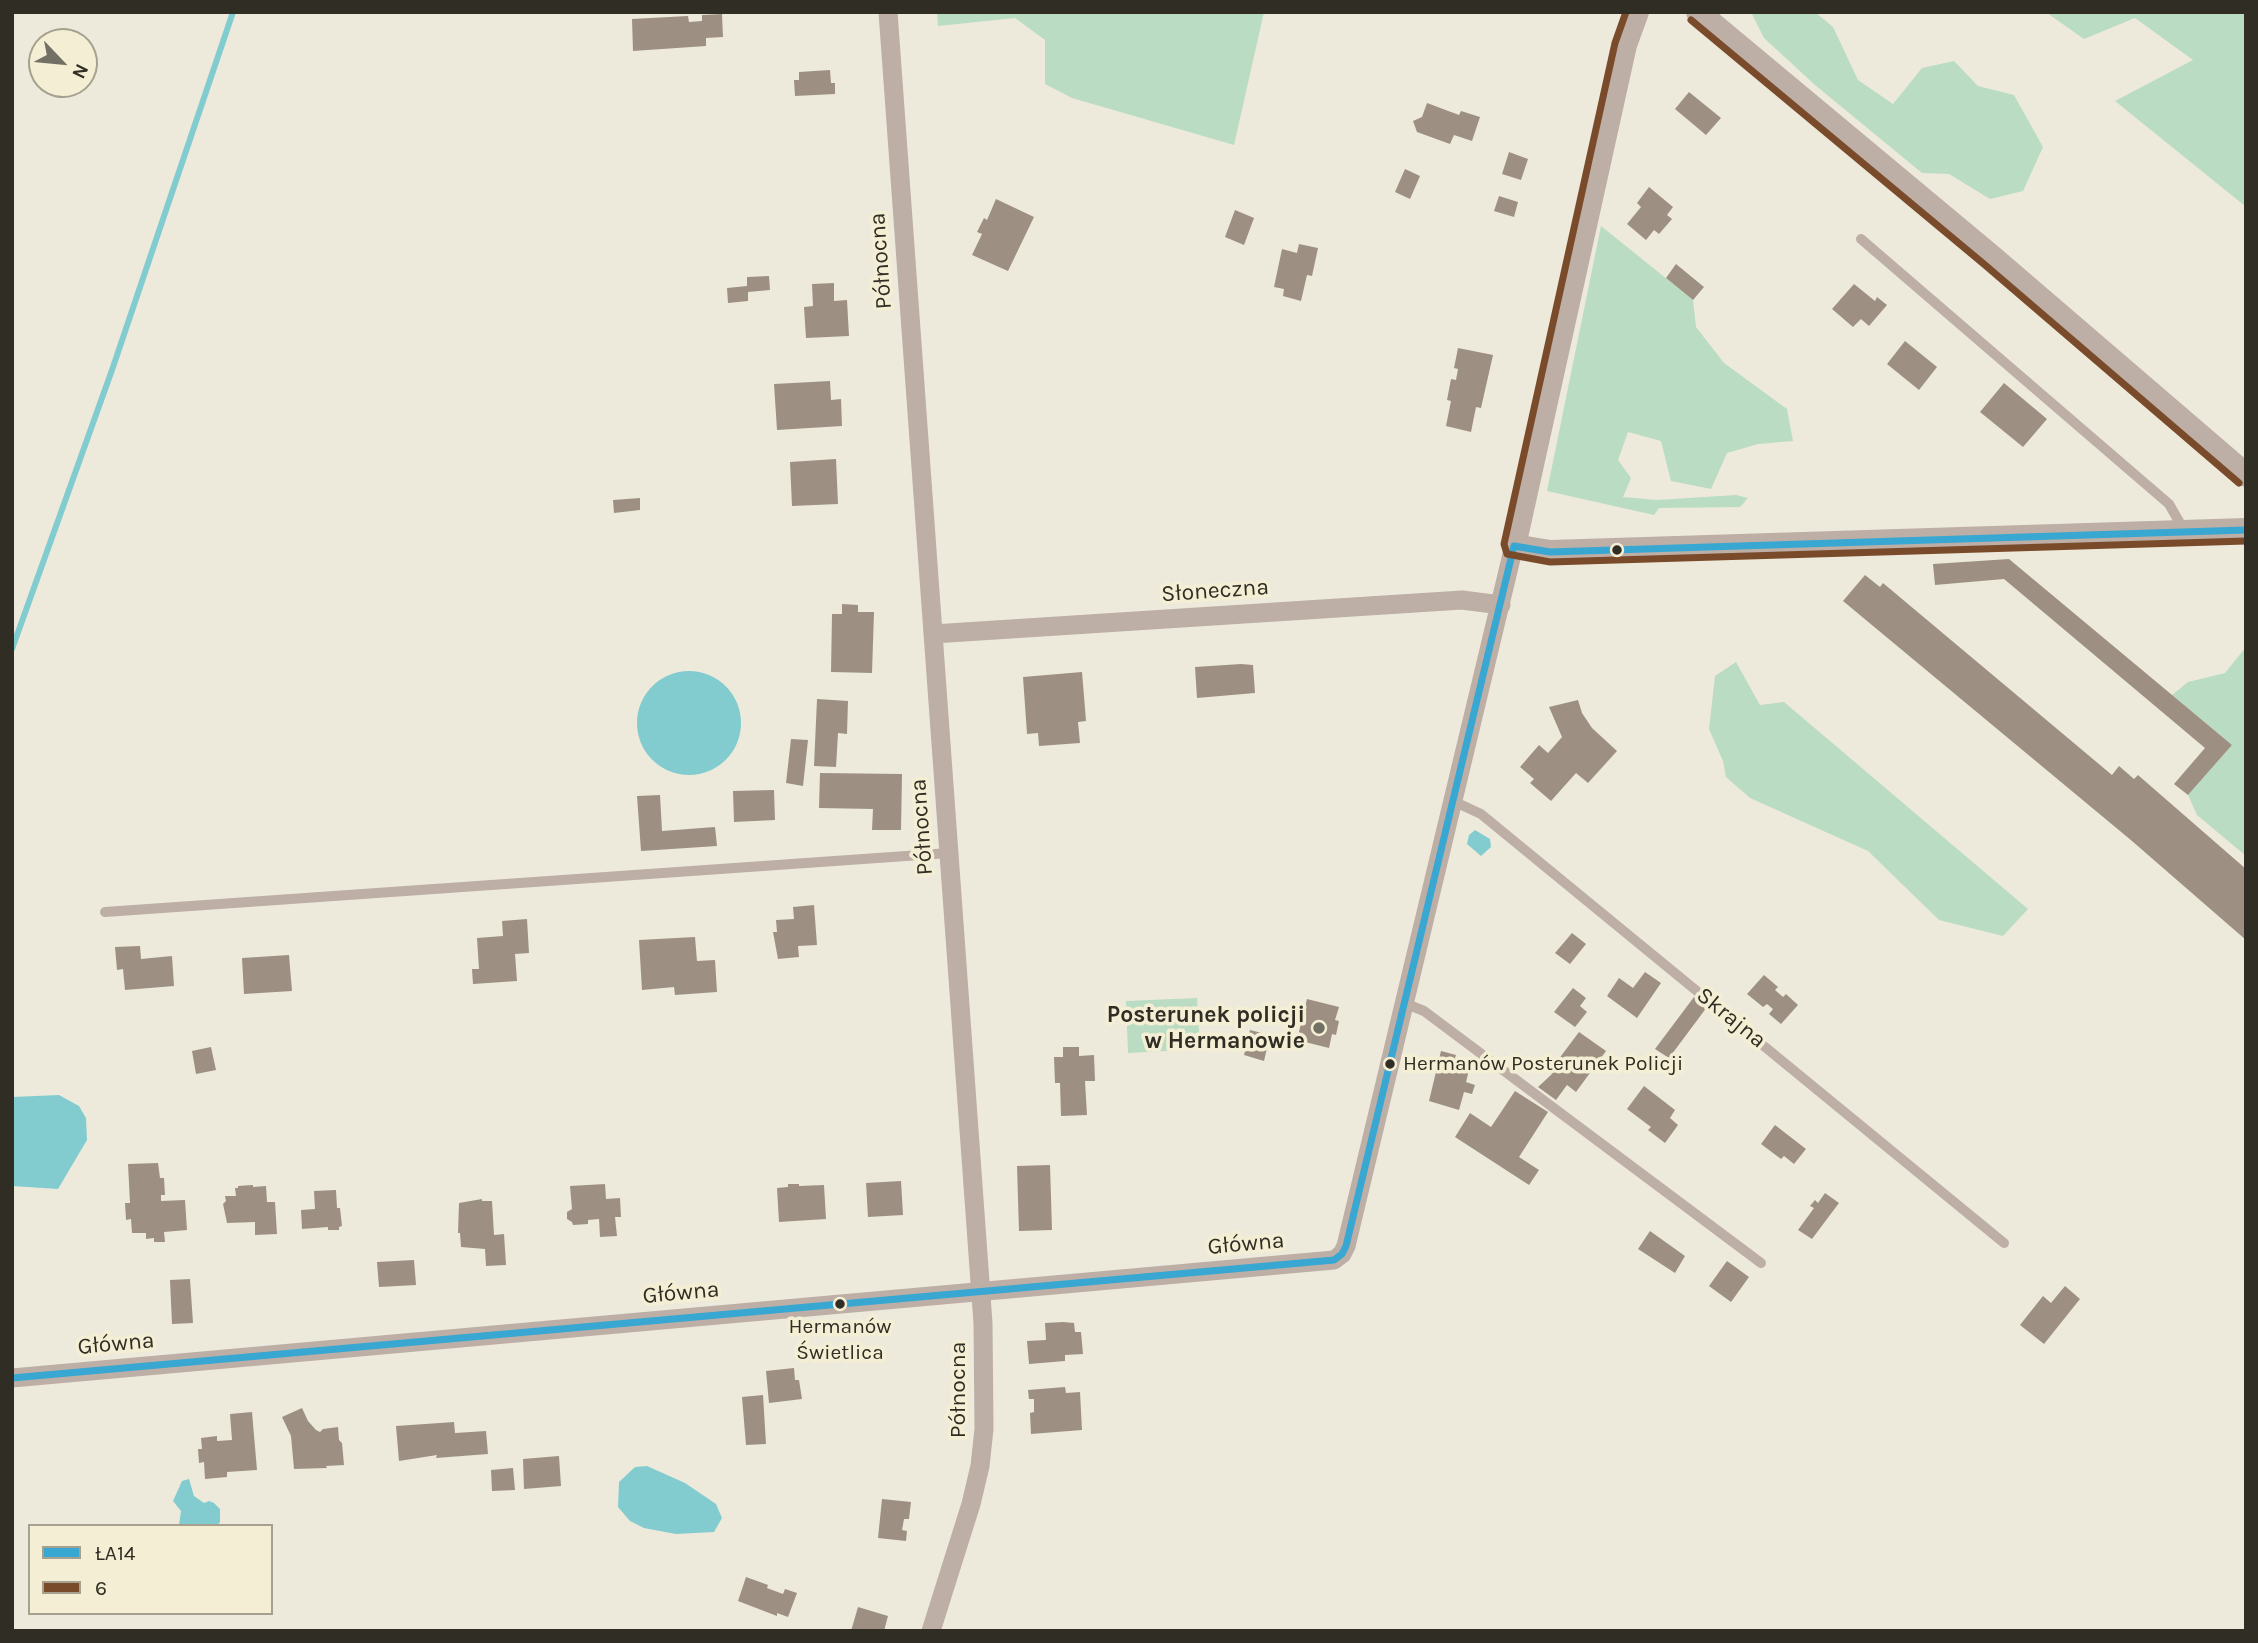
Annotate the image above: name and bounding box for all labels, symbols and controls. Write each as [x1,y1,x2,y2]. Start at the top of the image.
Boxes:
north arrow [28,28,98,98]
text: N [67,60,93,82]
street label: Północna [864,212,898,310]
unlabelled marker [1610,543,1624,557]
street label: Słoneczna [1160,573,1270,609]
street label: Północna [905,778,939,876]
street label: Skrajna [1691,982,1771,1054]
place label: Posterunek policji w Hermanowie [1107,1001,1305,1055]
marker: Posterunek policji w Hermanowie [1311,1020,1327,1036]
place label: Hermanów Posterunek Policji [1403,1051,1683,1077]
marker: Hermanów Posterunek Policji [1383,1057,1397,1071]
street label: Główna [1206,1227,1286,1261]
street label: Główna [641,1276,721,1310]
marker: Hermanów Świetlica [833,1297,847,1311]
place label: Hermanów Świetlica [789,1314,891,1364]
street label: Główna [76,1327,156,1361]
street label: Północna [944,1342,972,1438]
legend [28,1524,273,1615]
text: ŁA14 [95,1541,136,1565]
text: 6 [95,1576,107,1600]

